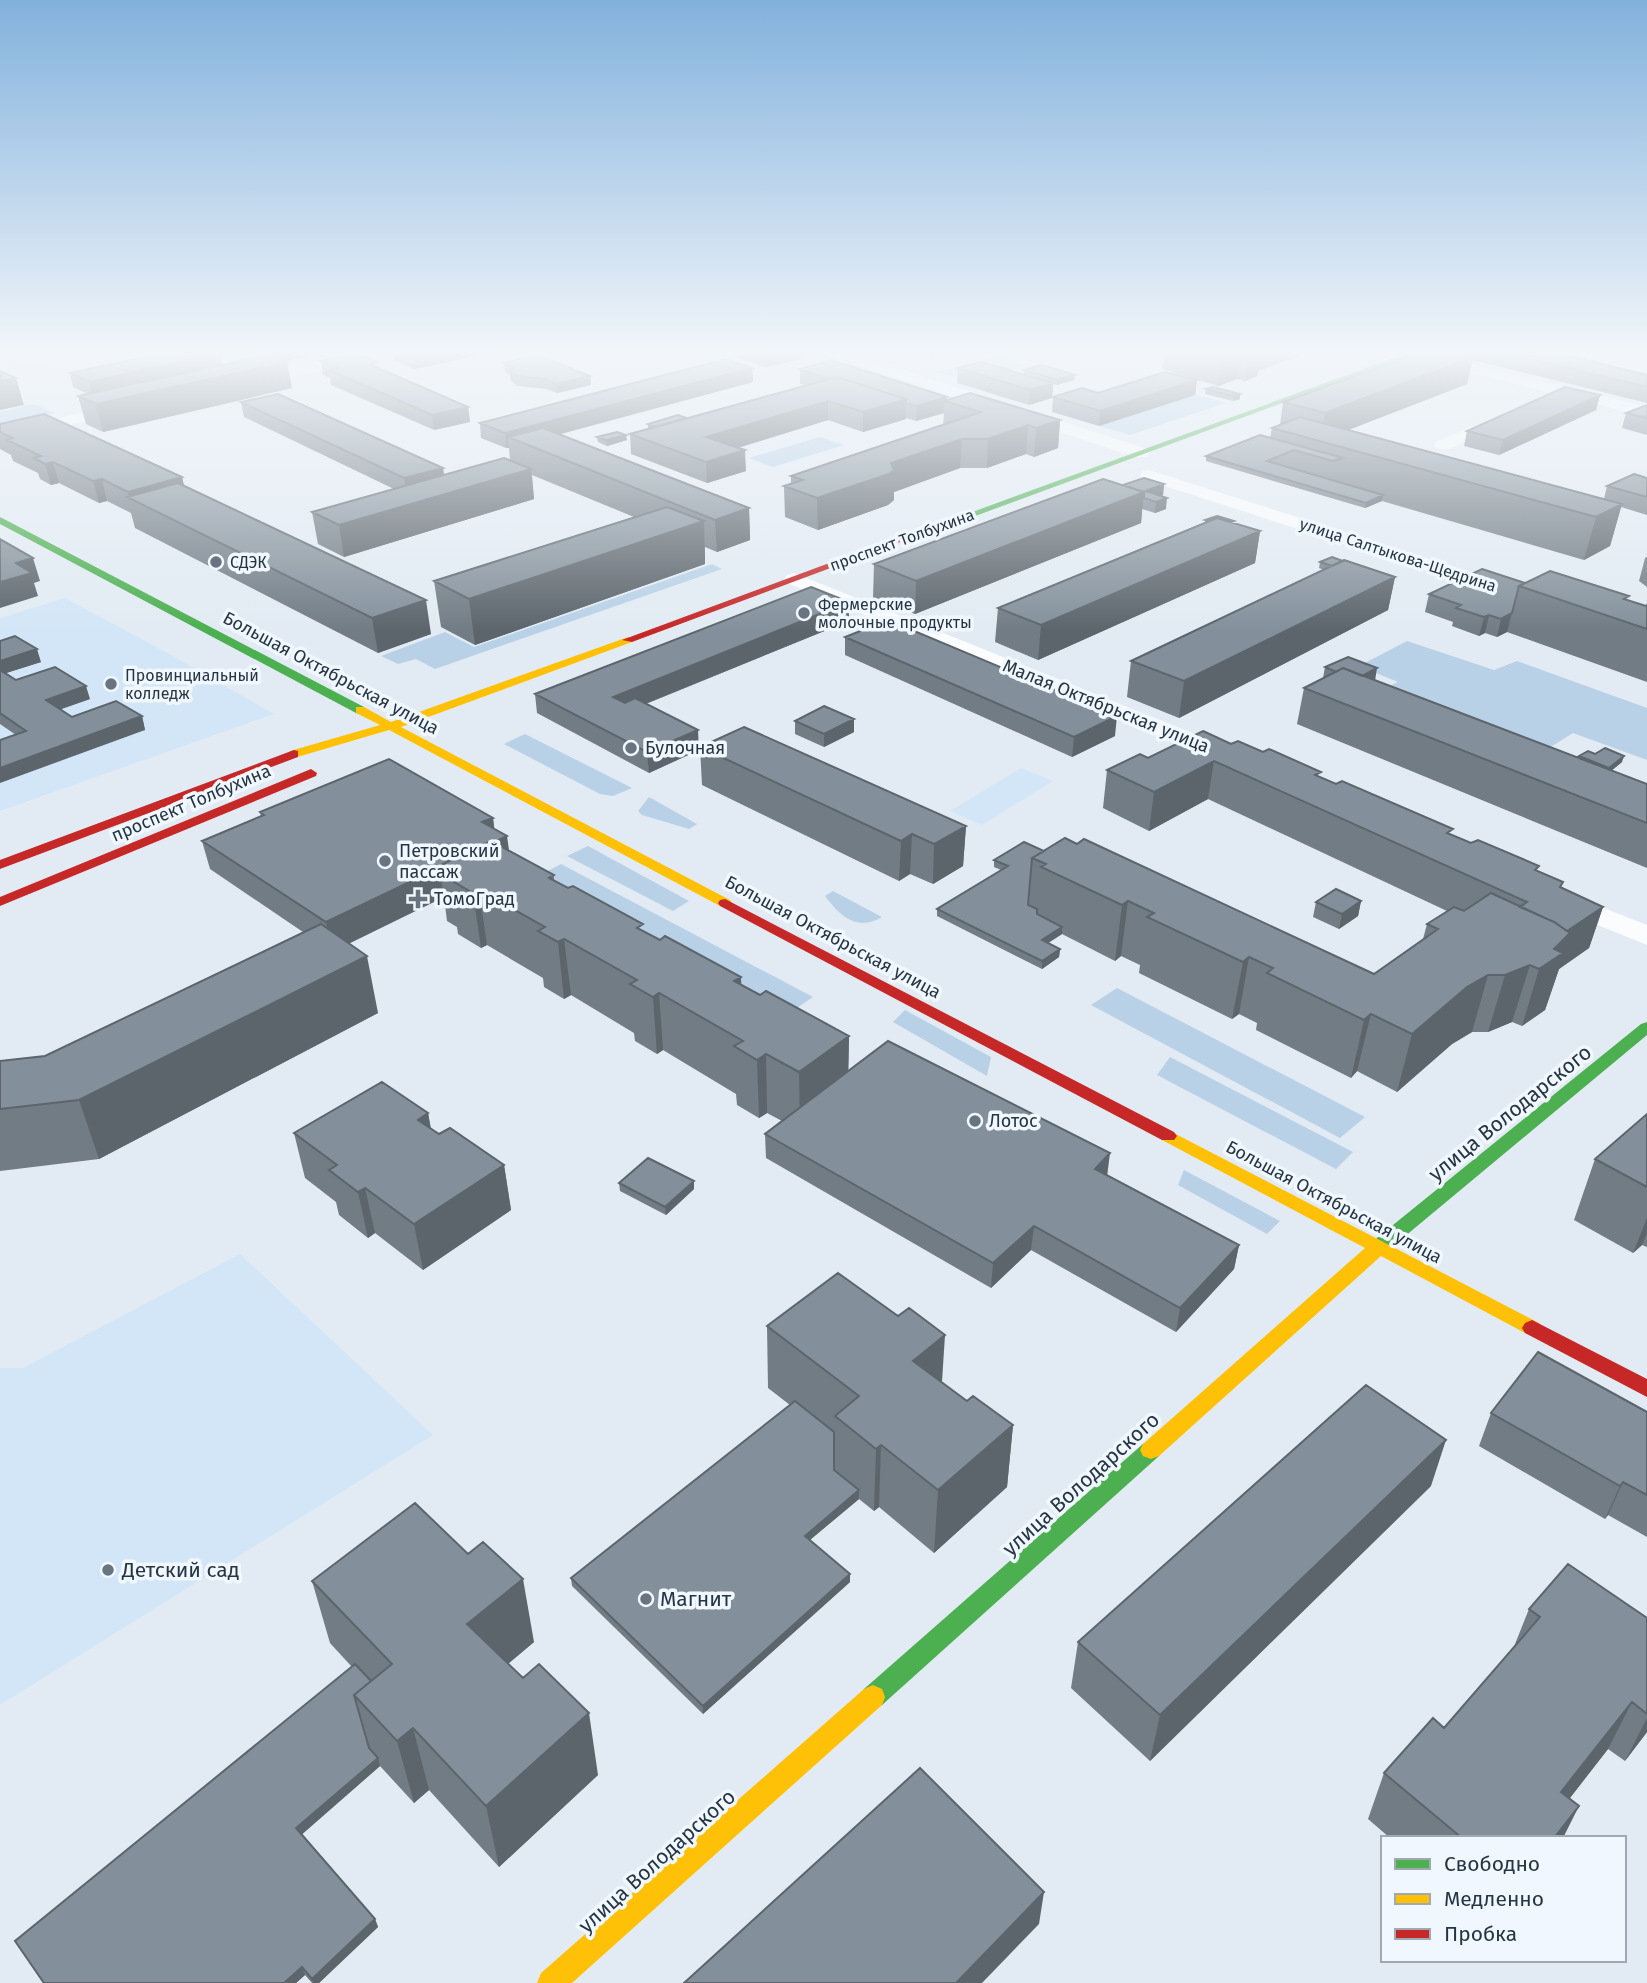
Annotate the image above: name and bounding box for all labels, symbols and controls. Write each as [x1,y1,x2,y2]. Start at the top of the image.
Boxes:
street label: проспект Толбухина [827,505,977,575]
street label: улица Салтыкова-Щедрина [1297,514,1499,596]
place label: СДЭК [230,553,267,572]
marker: СДЭК [208,554,224,570]
place label: Фермерские молочные продукты [818,595,972,632]
marker: Фермерские молочные продукты [796,605,812,621]
street label: Большая Октябрьская улица [219,607,443,739]
street label: Малая Октябрьская улица [1000,654,1212,758]
place label: Провинциальный колледж [125,666,259,703]
marker: Провинциальный колледж [103,676,119,692]
place label: Булочная [645,737,725,759]
marker: Булочная [623,740,639,756]
street label: проспект Толбухина [108,759,274,847]
place label: Петровский пассаж [399,840,499,883]
marker: Петровский пассаж [377,853,393,869]
street label: Большая Октябрьская улица [721,871,945,1003]
place label: ТомоГрад [434,888,515,910]
marker: ТомоГрад [408,889,428,909]
street label: улица Володарского [1423,1039,1597,1187]
place label: Лотос [989,1110,1038,1132]
marker: Лотос [967,1113,983,1129]
street label: Большая Октябрьская улица [1222,1136,1446,1268]
street label: улица Володарского [997,1407,1165,1561]
place label: Детский сад [121,1557,239,1583]
marker: Детский сад [100,1562,116,1578]
place label: Магнит [660,1586,732,1612]
marker: Магнит [638,1591,654,1607]
street label: улица Володарского [573,1784,741,1938]
legend [1381,1836,1626,1962]
text: Свободно [1444,1851,1540,1877]
text: Медленно [1444,1886,1544,1912]
text: Пробка [1444,1921,1517,1947]

